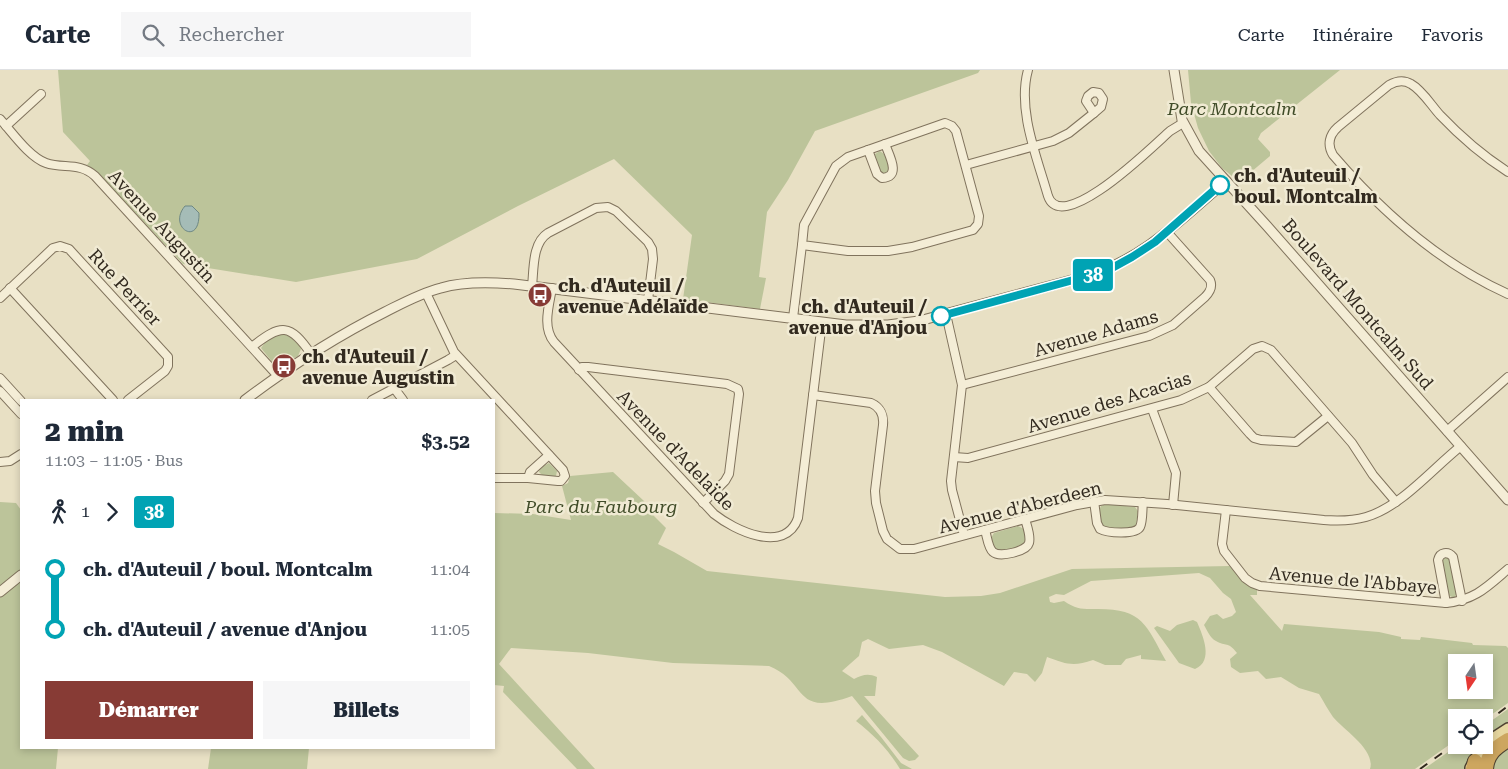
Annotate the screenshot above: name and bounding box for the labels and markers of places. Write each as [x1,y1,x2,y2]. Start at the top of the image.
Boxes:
place label: ch. d'Auteuil / boul. Montcalm [1234,165,1379,207]
marker: ch. d'Auteuil / boul. Montcalm [1210,175,1230,195]
place label: ch. d'Auteuil / avenue Adélaïde [558,275,709,317]
bus stop icon: ch. d'Auteuil / avenue Adélaïde [527,282,553,308]
place label: ch. d'Auteuil / avenue d'Anjou [788,296,928,338]
marker: ch. d'Auteuil / avenue d'Anjou [931,306,951,326]
place label: ch. d'Auteuil / avenue Augustin [302,346,454,388]
bus stop icon: ch. d'Auteuil / avenue Augustin [271,353,297,379]

